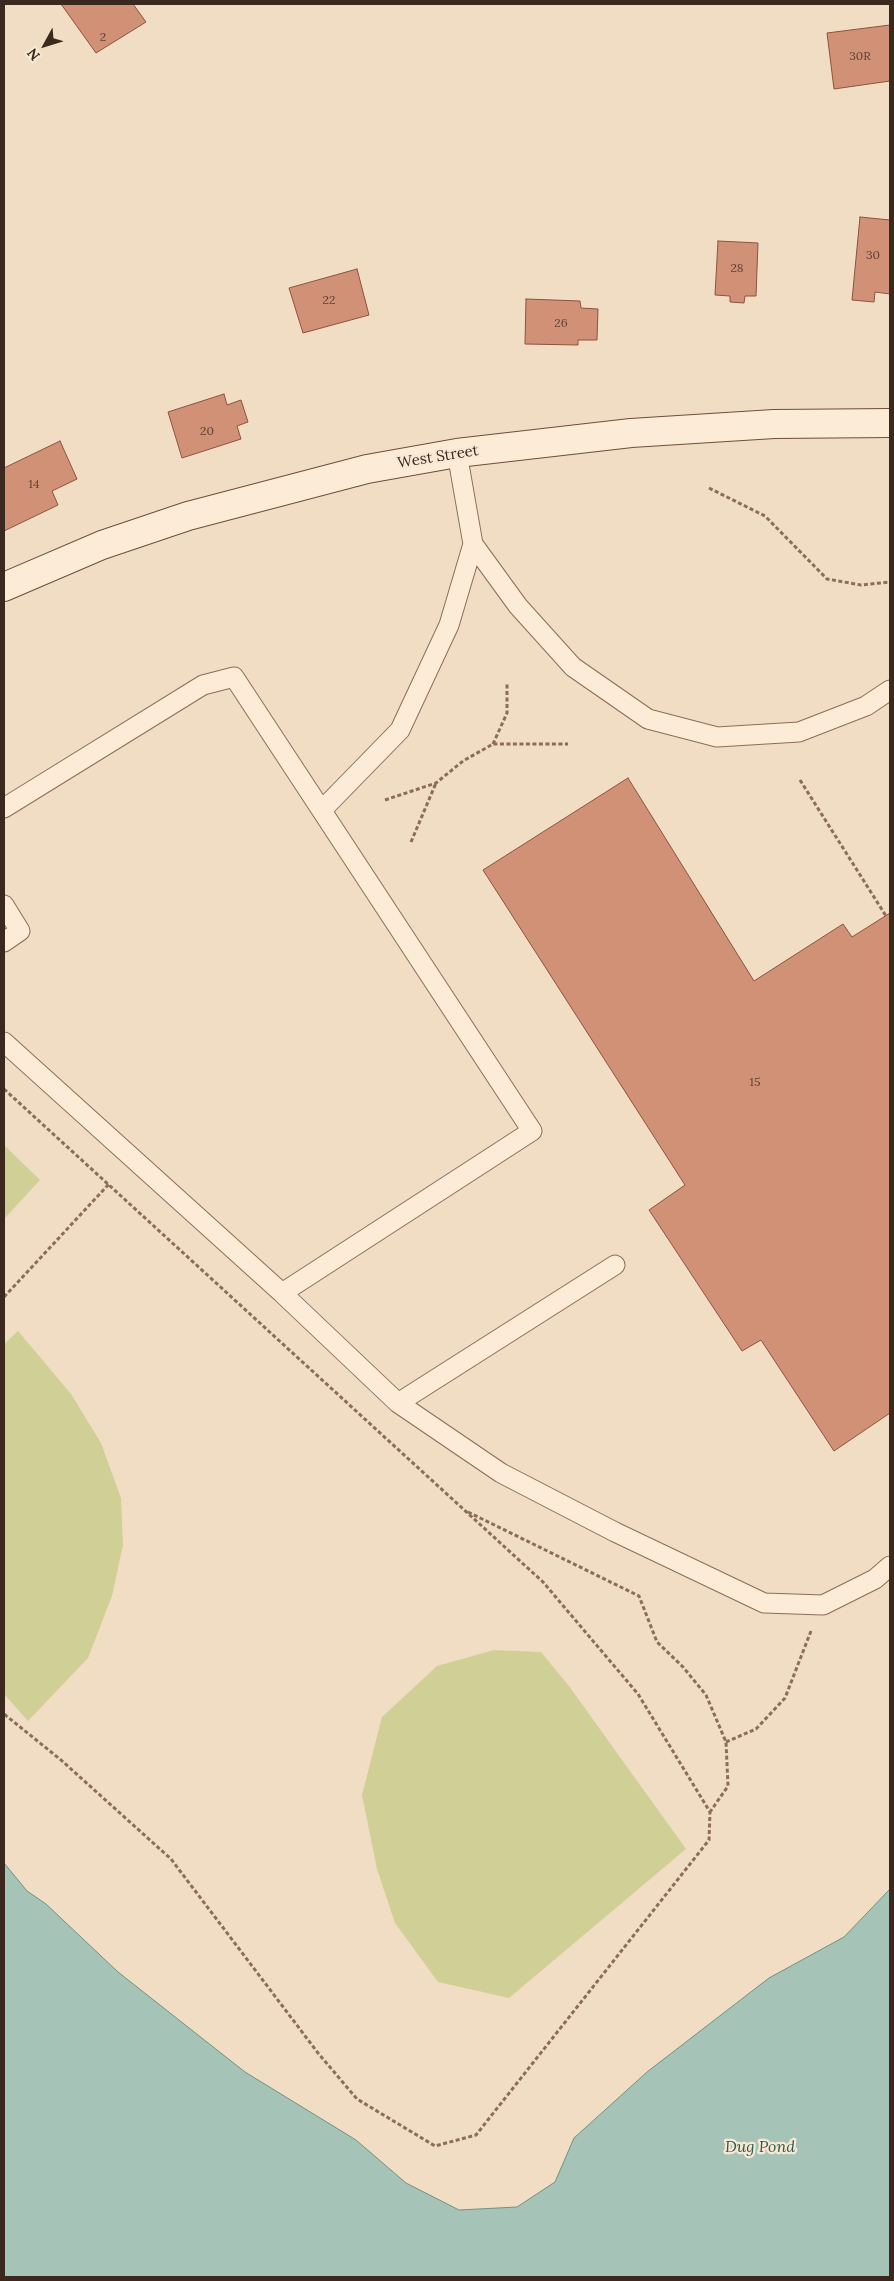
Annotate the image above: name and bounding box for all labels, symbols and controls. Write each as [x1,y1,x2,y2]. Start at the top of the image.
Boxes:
north arrow [20,20,70,70]
house number: 2 [100,31,106,45]
text: N [23,45,44,64]
house number: 30R [849,50,871,64]
house number: 30 [866,249,880,263]
house number: 28 [730,262,744,276]
house number: 22 [323,294,335,308]
house number: 26 [554,317,568,331]
house number: 20 [200,425,214,439]
street label: West Street [396,442,480,472]
house number: 14 [29,478,39,492]
house number: 15 [750,1076,760,1090]
water label: Dug Pond [725,2137,795,2157]

